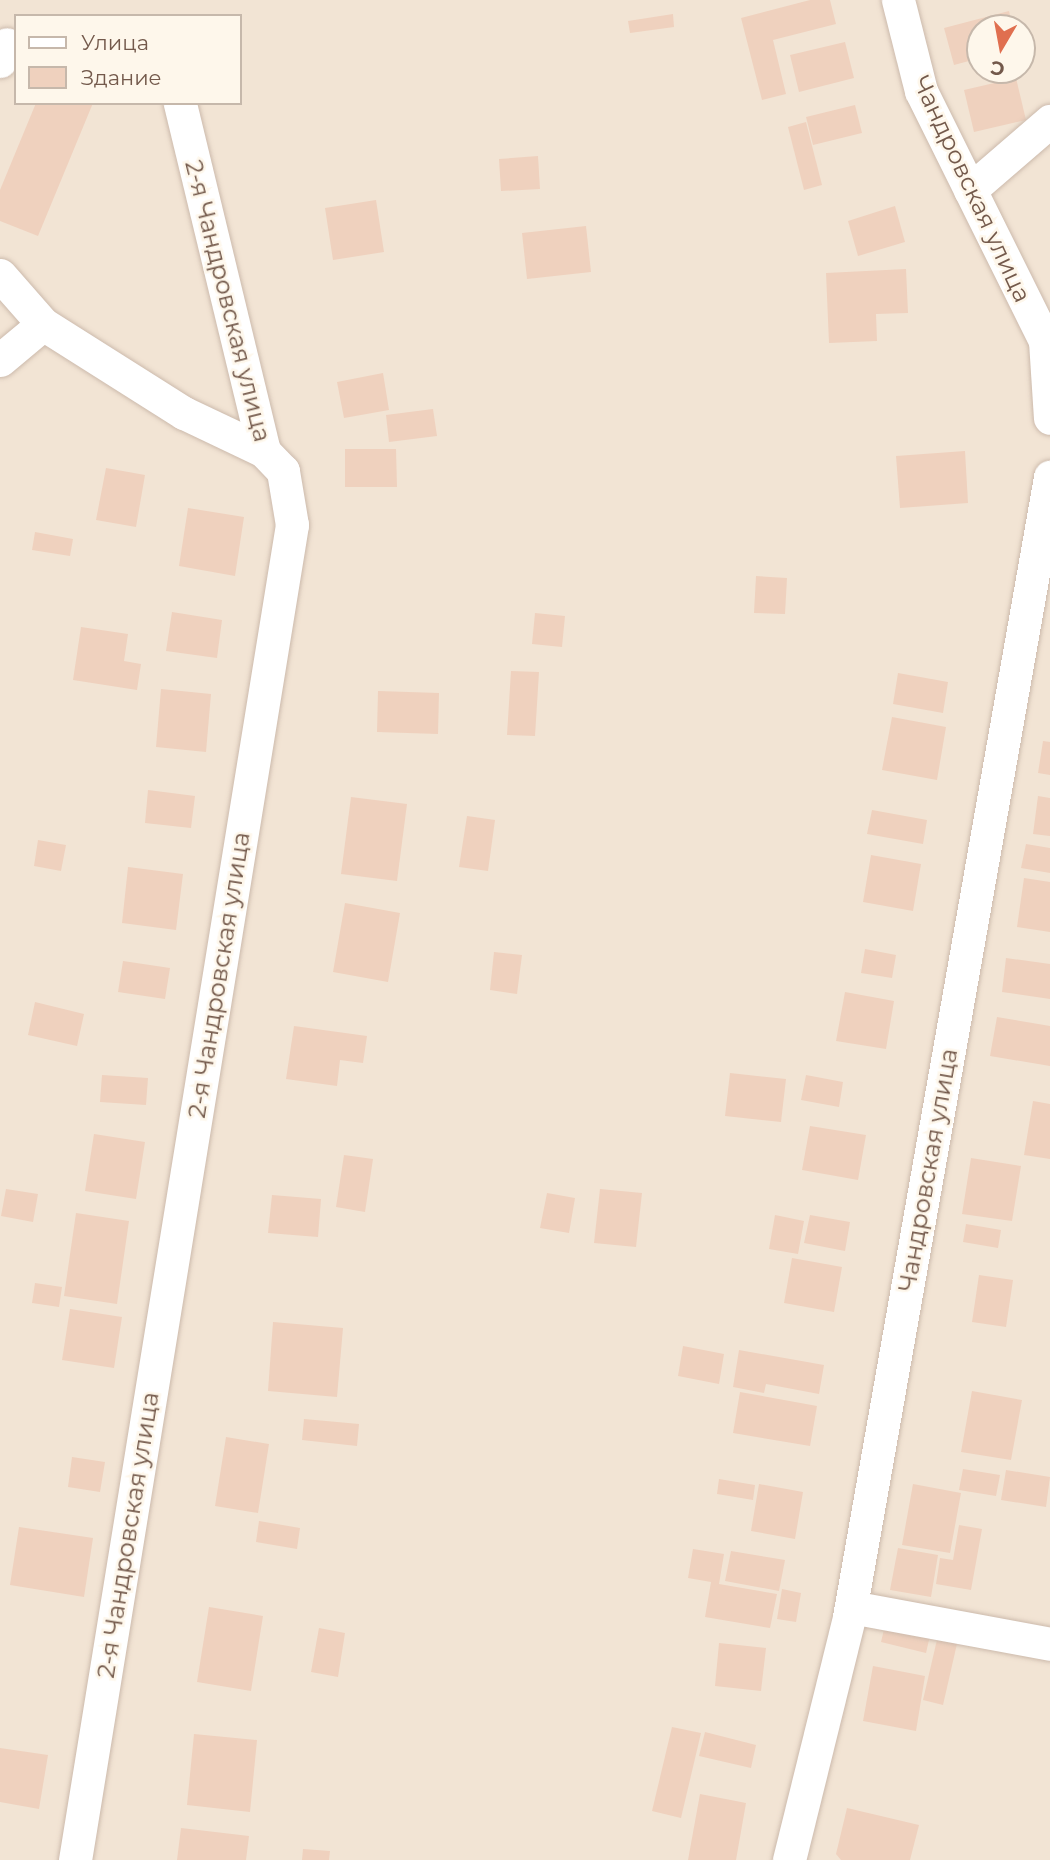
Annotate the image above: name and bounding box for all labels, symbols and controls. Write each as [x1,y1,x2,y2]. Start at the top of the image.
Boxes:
legend [14,14,242,105]
north arrow [966,14,1036,84]
text: Улица [81,30,149,55]
text: С [989,56,1006,81]
text: Здание [81,65,162,90]
street label: Чандровская улица [907,71,1037,307]
street label: 2-я Чандровская улица [179,157,277,445]
street label: 2-я Чандровская улица [182,830,256,1120]
street label: Чандровская улица [892,1046,964,1294]
street label: 2-я Чандровская улица [91,1390,165,1680]

